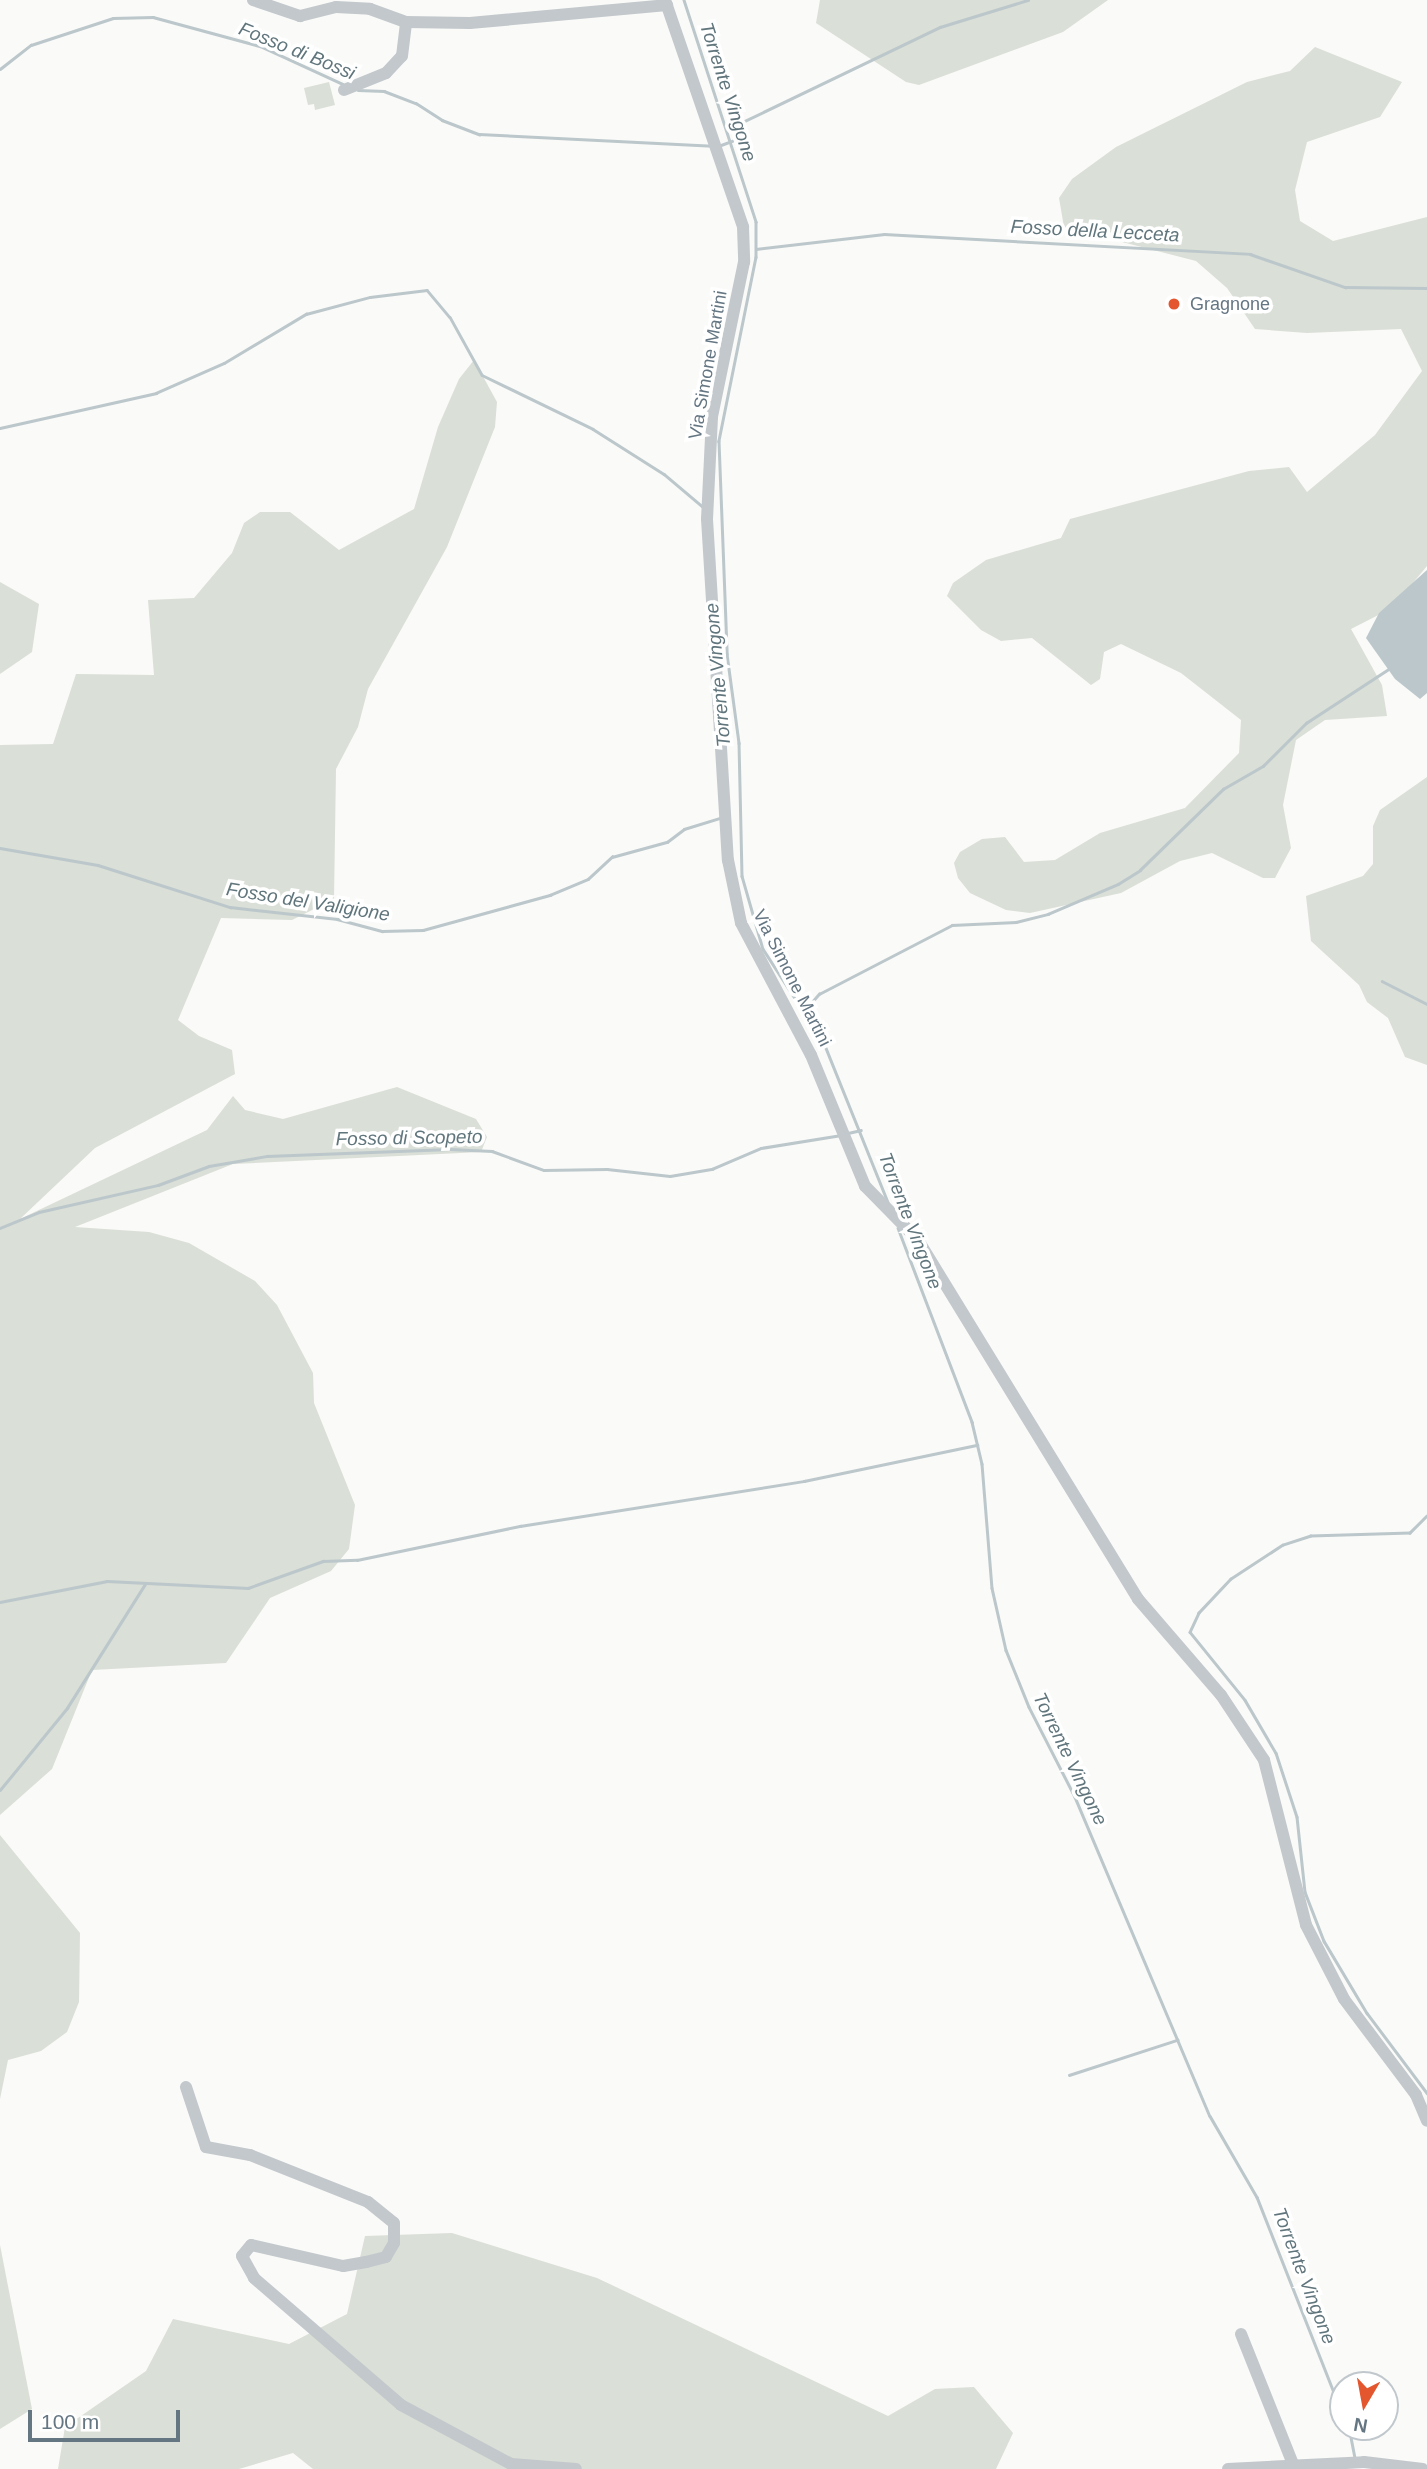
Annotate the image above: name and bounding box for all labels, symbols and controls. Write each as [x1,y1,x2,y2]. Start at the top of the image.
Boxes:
water label: Fosso di Bossi [235,17,359,85]
water label: Torrente Vingone [695,20,761,164]
water label: Fosso della Lecceta [1010,215,1180,247]
street label: Via Simone Martini [684,289,732,441]
place label: Gragnone [1190,293,1270,315]
marker: Gragnone [1164,294,1184,314]
water label: Torrente Vingone [700,602,736,748]
water label: Fosso del Valigione [225,878,391,926]
street label: Via Simone Martini [748,906,836,1050]
water label: Fosso di Scopeto [335,1125,483,1151]
water label: Torrente Vingone [873,1149,947,1293]
water label: Torrente Vingone [1028,1689,1112,1829]
water label: Torrente Vingone [1267,2204,1341,2348]
north arrow [1329,2371,1399,2441]
scale bar [32,2396,184,2440]
text: 100 m [41,2410,99,2433]
text: N [1352,2414,1369,2437]

